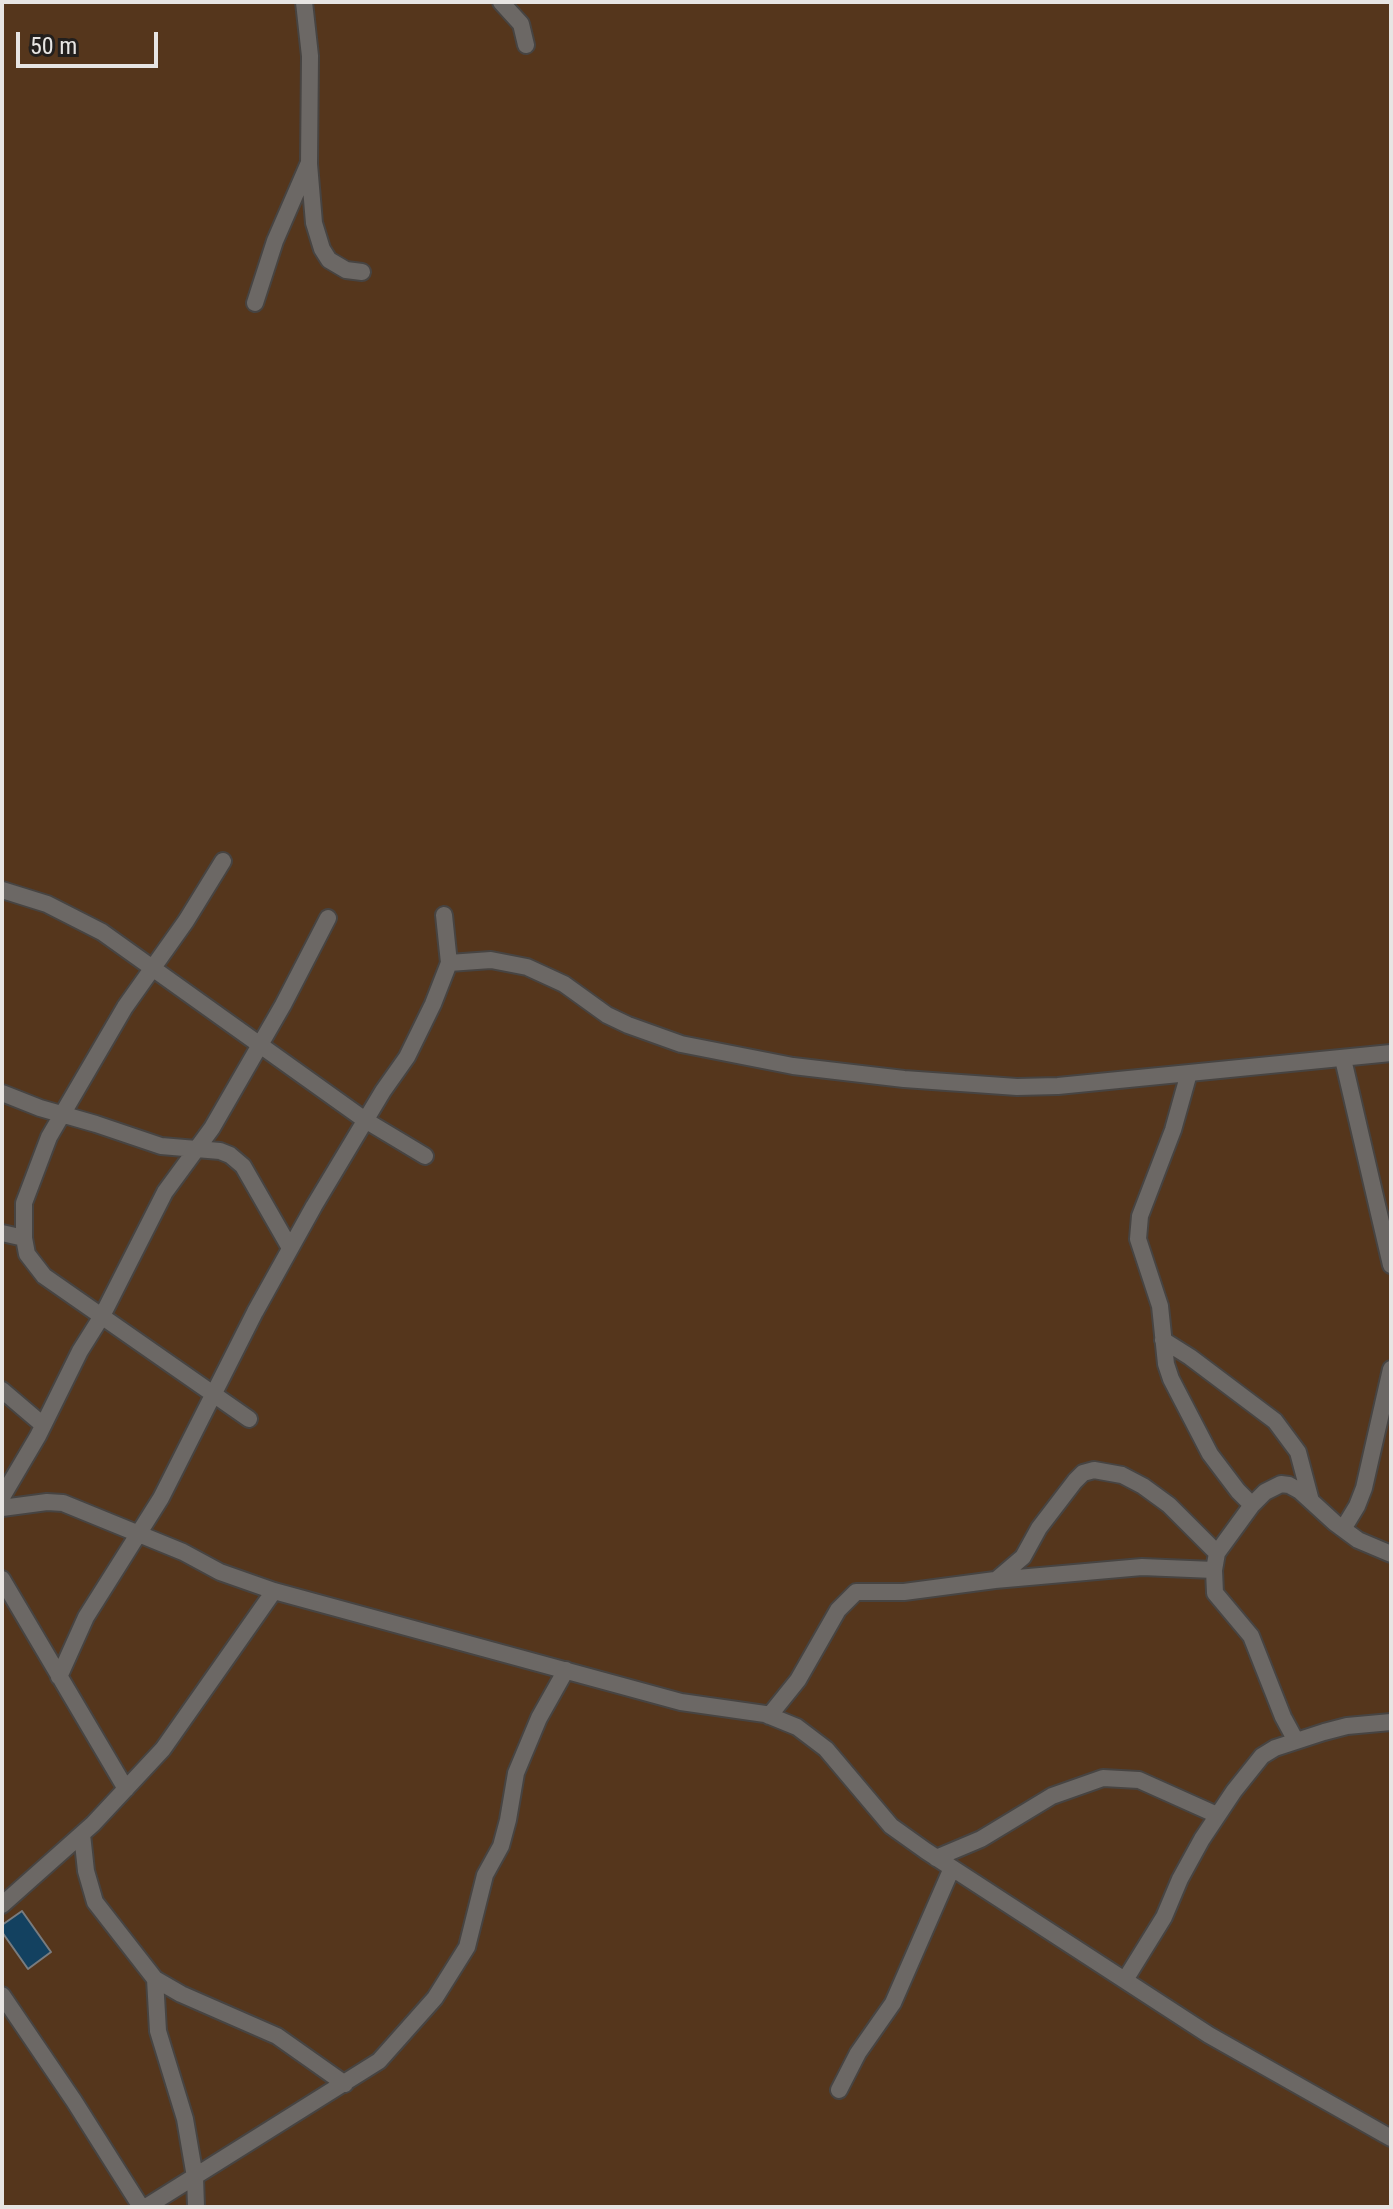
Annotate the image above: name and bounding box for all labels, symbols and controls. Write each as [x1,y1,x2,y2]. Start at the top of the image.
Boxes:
scale bar [20,16,162,66]
text: 50 m [30,32,77,60]

